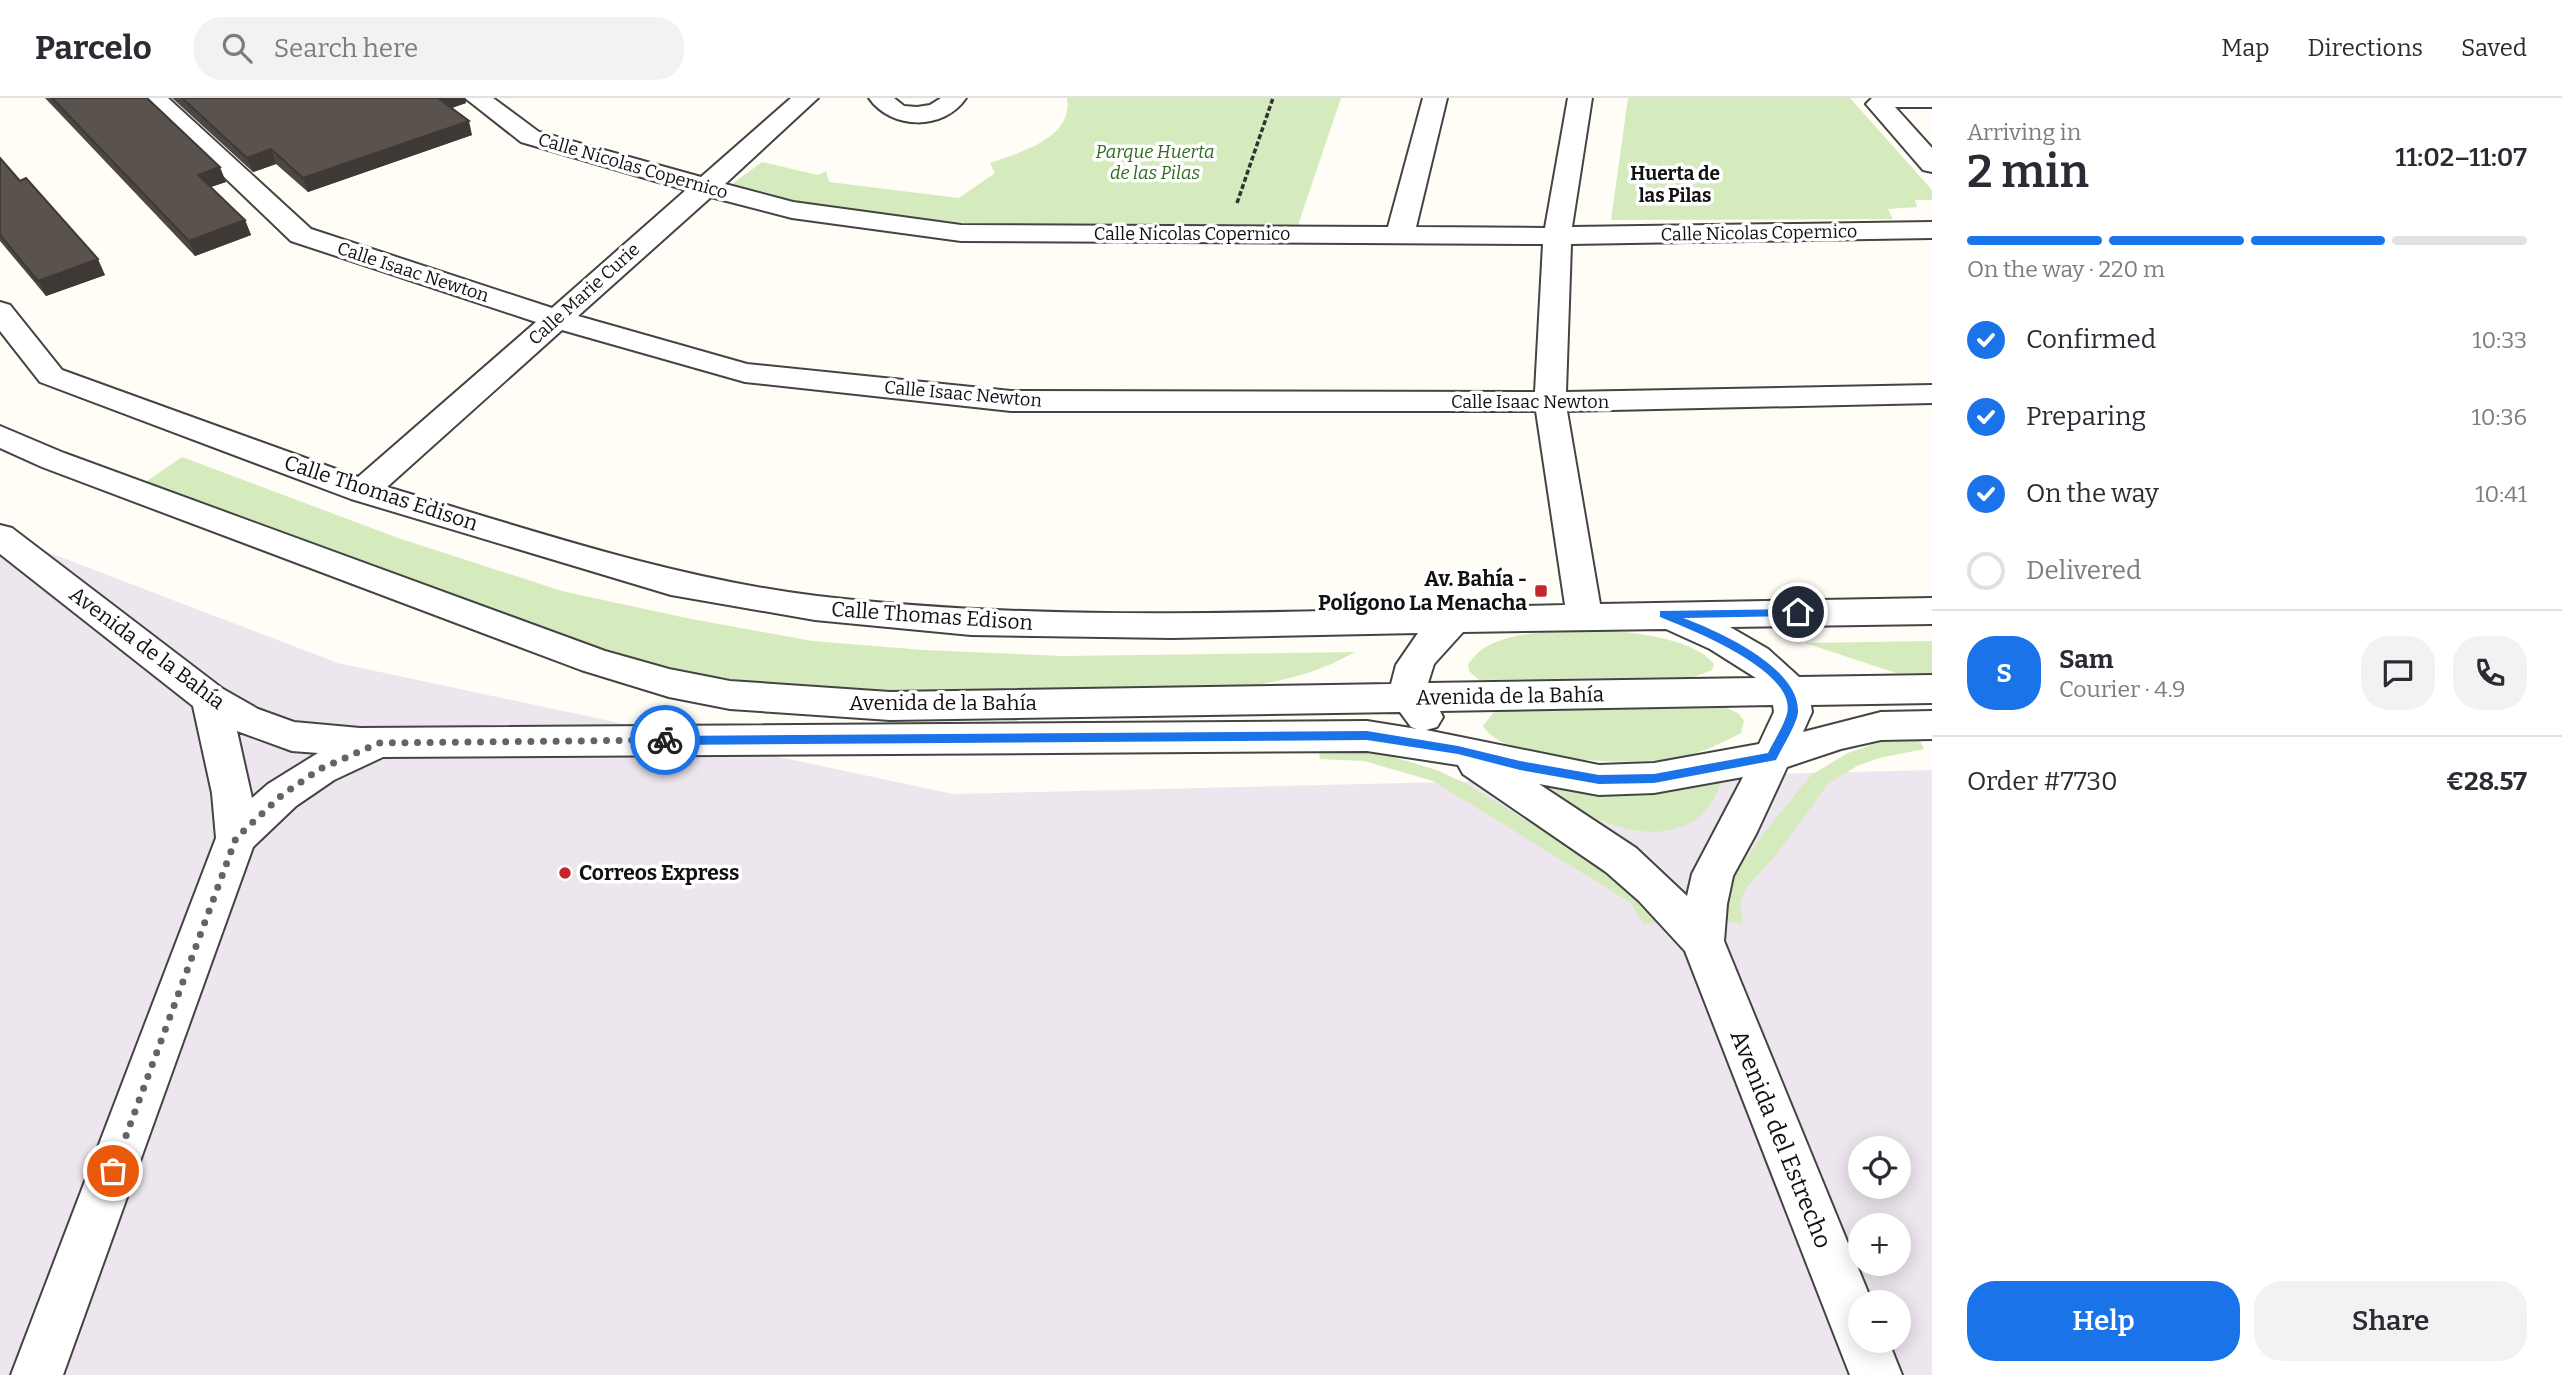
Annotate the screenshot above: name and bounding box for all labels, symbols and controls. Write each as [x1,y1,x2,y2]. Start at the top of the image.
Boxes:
search box [194,17,684,80]
text: Parcelo [35,28,152,68]
icon: search [218,29,256,67]
text: Search here [274,33,418,64]
text: Map [2221,34,2270,62]
text: Directions [2308,34,2423,62]
text: Saved [2461,34,2527,62]
text: Arriving in [1967,118,2081,146]
street label: Calle Nicolas Copernico [536,128,730,204]
park label: Parque Huerta de las Pilas [1095,141,1215,184]
text: 11:02–11:07 [2395,142,2527,173]
text: 2 min [1967,144,2089,199]
district label: Huerta de las Pilas [1630,162,1720,207]
street label: Calle Nicolas Copernico [1661,220,1857,246]
street label: Calle Nicolas Copernico [1094,223,1290,245]
street label: Calle Isaac Newton [334,237,492,307]
street label: Calle Marie Curie [524,238,644,350]
text: On the way · 220 m [1967,255,2165,283]
icon: check [1967,321,2005,359]
text: Confirmed [2026,324,2156,355]
text: 10:33 [2472,326,2527,354]
street label: Calle Isaac Newton [883,376,1043,412]
street label: Calle Isaac Newton [1451,391,1610,413]
icon: check [1967,398,2005,436]
text: Preparing [2026,401,2146,432]
text: 10:36 [2471,403,2527,431]
street label: Calle Thomas Edison [281,449,481,537]
icon: check [1967,475,2005,513]
text: On the way [2026,478,2159,509]
text: 10:41 [2475,480,2527,508]
text: Delivered [2026,555,2141,586]
place label: Av. Bahía - Polígono La Menacha [1318,566,1527,616]
street label: Avenida de la Bahía [64,581,230,715]
pin [1768,582,1828,642]
marker: Av. Bahía - Polígono La Menacha [1533,583,1549,599]
icon: home [1779,593,1817,631]
street label: Calle Thomas Edison [830,596,1034,636]
button: chat [2361,636,2435,710]
button: phone [2453,636,2527,710]
text: Sam [2059,644,2114,675]
text: S [1996,658,2012,689]
text: Courier · 4.9 [2059,675,2186,703]
street label: Avenida de la Bahía [1416,681,1605,711]
street label: Avenida de la Bahía [849,690,1038,716]
courier [630,705,700,775]
icon: bike [646,721,684,759]
text: Order #7730 [1967,766,2118,797]
text: €28.57 [2446,766,2527,797]
place label: Correos Express [579,860,739,886]
marker: Correos Express [557,865,573,881]
street label: Avenida del Estrecho [1724,1026,1838,1252]
map controls [1848,1136,1911,1353]
button: locate [1848,1136,1911,1199]
pin [83,1141,143,1201]
icon: bag [94,1152,132,1190]
button: + [1848,1213,1911,1276]
button: Help [1967,1281,2240,1361]
button: Share [2254,1281,2527,1361]
button: − [1848,1290,1911,1353]

